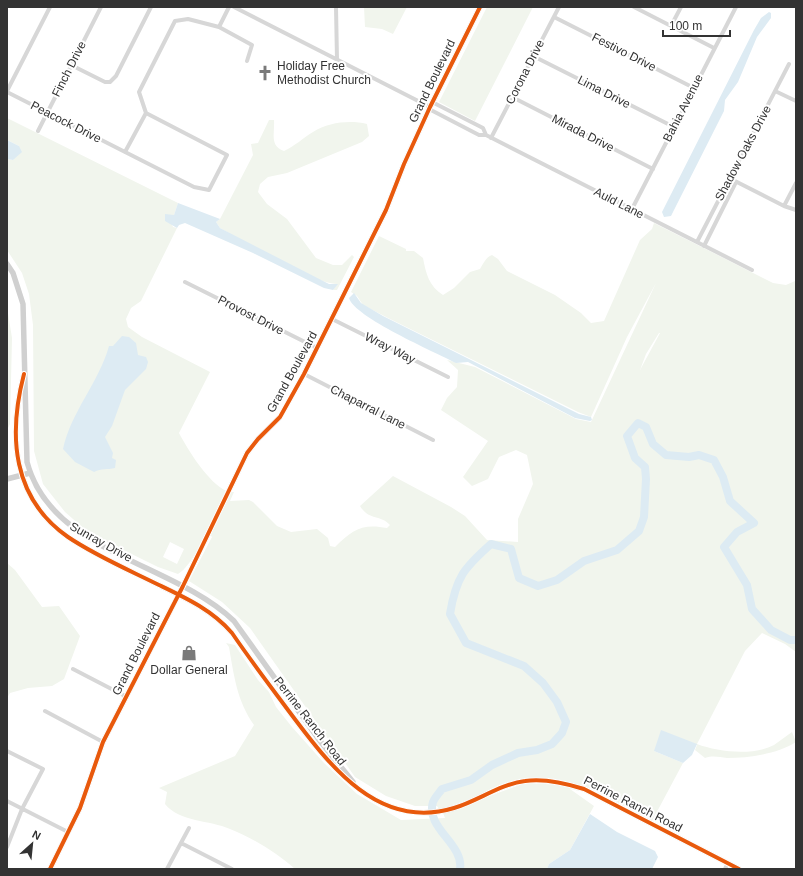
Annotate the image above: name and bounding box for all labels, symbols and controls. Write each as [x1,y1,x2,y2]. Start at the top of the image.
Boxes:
scale bar [663,12,730,38]
text: 100 m [669,19,702,33]
street label: Festivo Drive [590,30,659,74]
street label: Grand Boulevard [406,37,458,125]
street label: Corona Drive [503,37,547,107]
street label: Finch Drive [49,39,89,99]
place label: Holiday Free Methodist Church [277,59,371,87]
church icon: Holiday Free Methodist Church [256,64,274,82]
street label: Bahia Avenue [660,72,706,144]
street label: Lima Drive [575,73,633,111]
street label: Peacock Drive [28,98,104,146]
street label: Shadow Oaks Drive [712,103,774,203]
street label: Mirada Drive [550,111,617,155]
street label: Auld Lane [592,184,647,222]
street label: Provost Drive [216,292,287,338]
street label: Grand Boulevard [264,329,320,415]
street label: Wray Way [362,329,418,367]
street label: Chaparral Lane [328,382,408,432]
street label: Sunray Drive [67,519,135,565]
street label: Grand Boulevard [109,610,163,698]
shop icon: Dollar General [180,644,198,662]
place label: Dollar General [150,663,228,677]
street label: Perrine Ranch Road [271,674,349,768]
street label: Perrine Ranch Road [581,773,685,835]
north arrow [12,824,52,864]
text: N [30,828,43,842]

